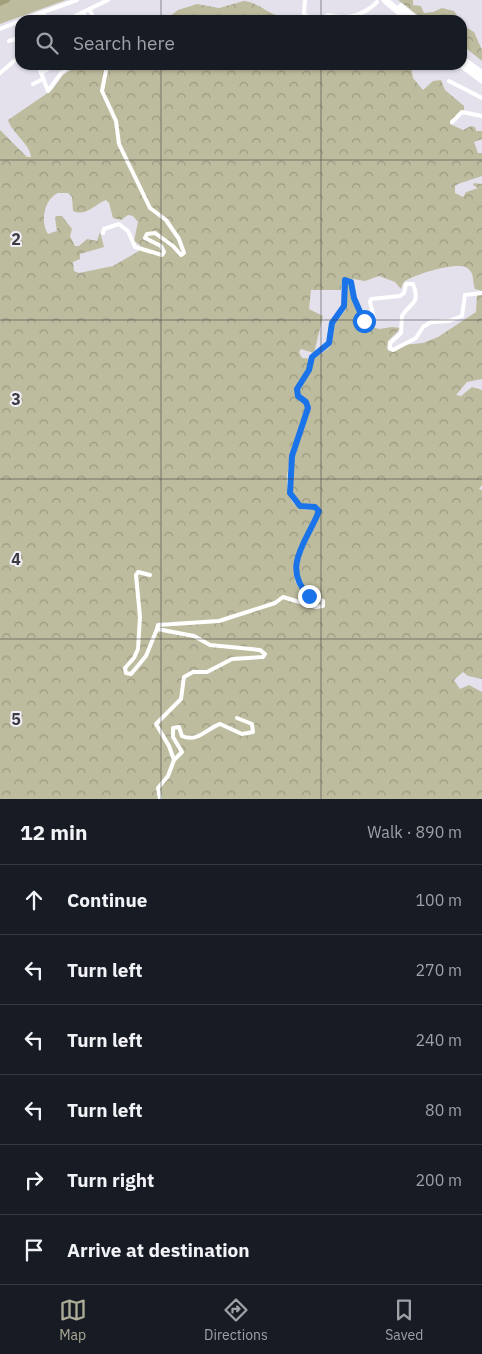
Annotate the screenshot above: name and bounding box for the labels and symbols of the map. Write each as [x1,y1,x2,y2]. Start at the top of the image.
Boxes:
text: 2 [11,229,21,249]
route start [353,310,376,333]
text: 3 [11,389,21,409]
text: 4 [11,549,21,569]
route end [298,585,321,608]
text: 5 [11,709,21,729]

